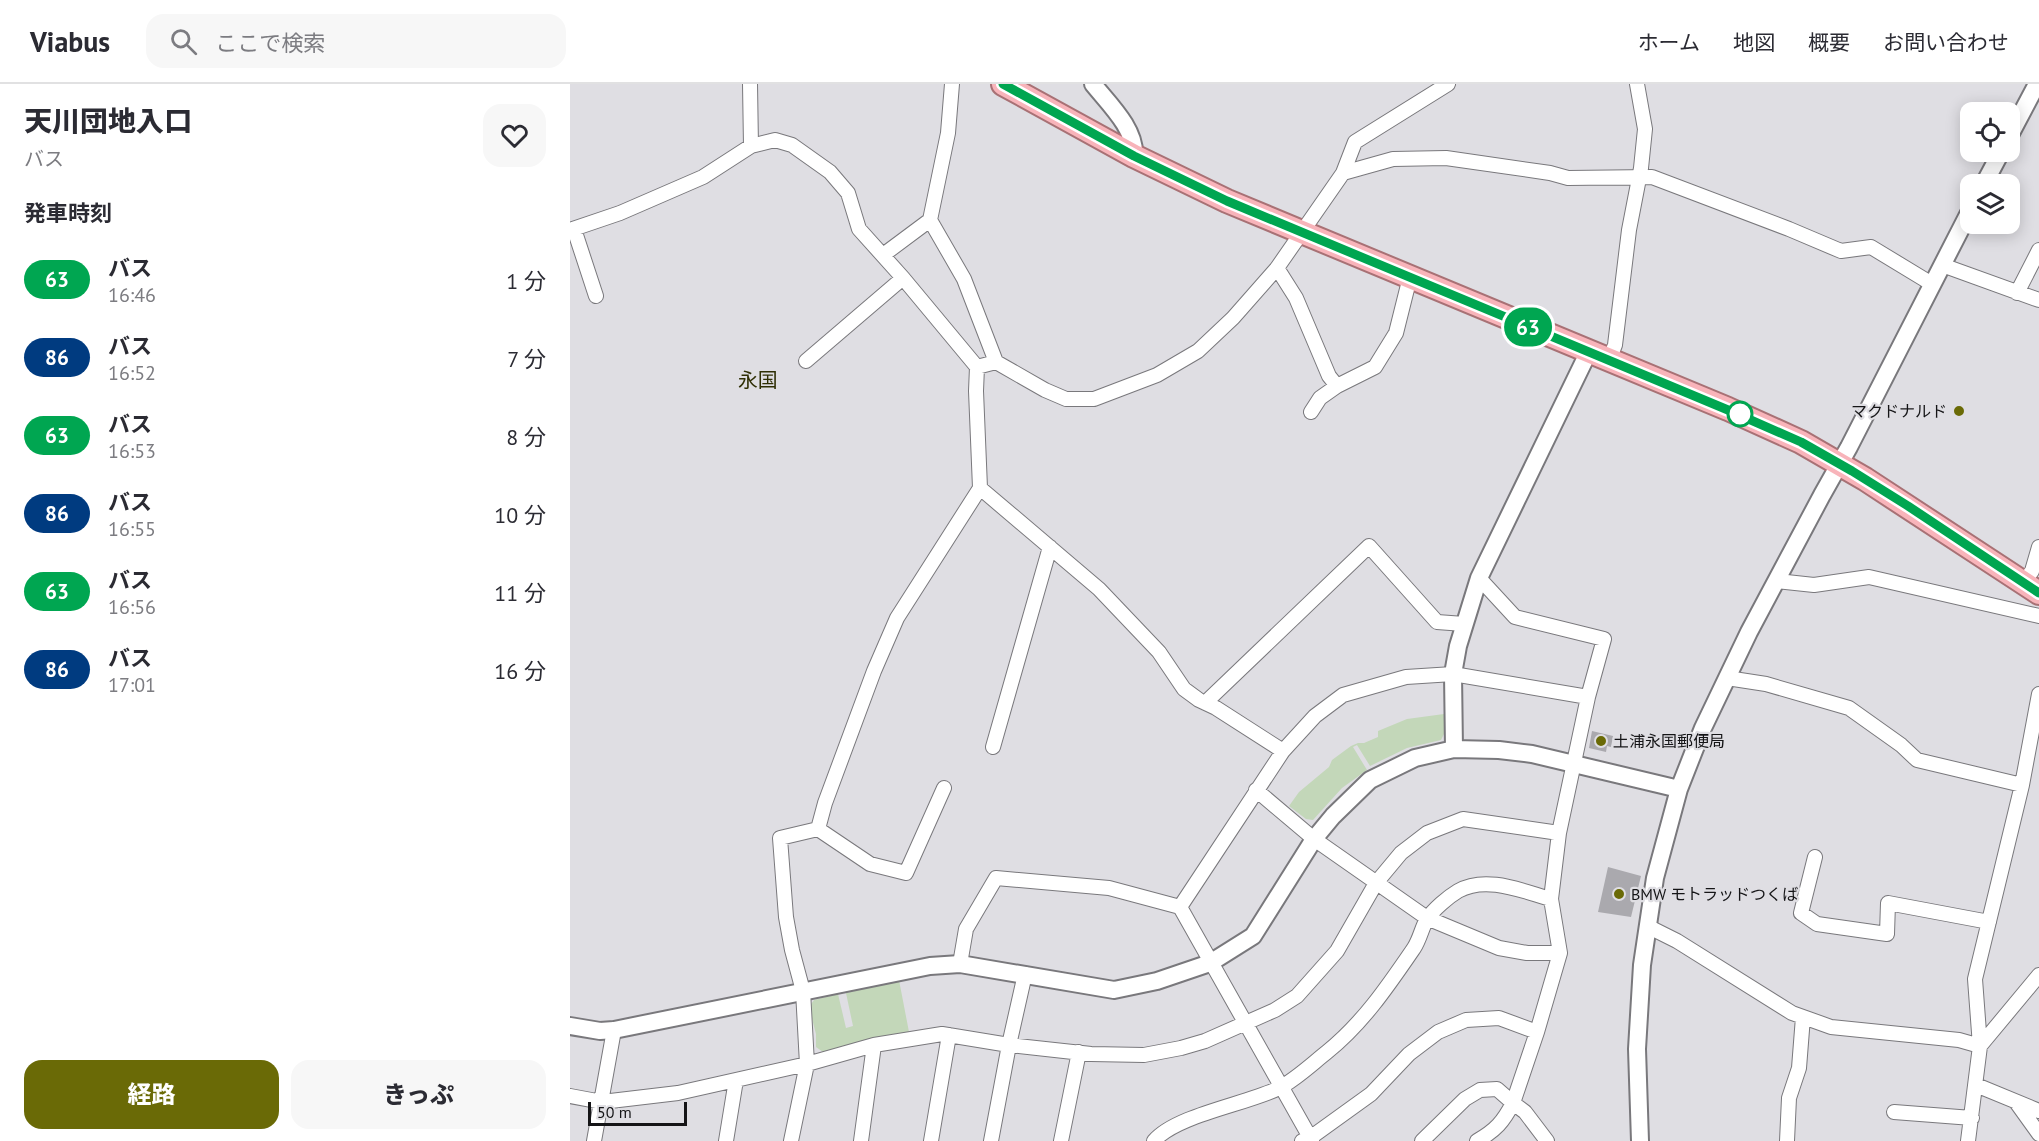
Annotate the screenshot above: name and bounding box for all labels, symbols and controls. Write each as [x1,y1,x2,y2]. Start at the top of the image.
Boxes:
search box [146,14,566,68]
text: Viabus [30,23,110,60]
icon: search [167,25,200,58]
text: ここで検索 [215,29,325,57]
text: ホーム [1638,29,1700,56]
text: 地図 [1733,29,1775,56]
text: 概要 [1808,29,1850,56]
text: お問い合わせ [1883,29,2009,56]
text: 天川団地入口 [24,102,192,139]
map controls [1960,102,2020,234]
button: locate [1960,102,2020,162]
button: heart [483,104,546,167]
text: バス [24,146,64,172]
button: layers [1960,174,2020,234]
text: 発車時刻 [24,199,112,227]
text: バス [108,254,152,282]
text: 63 [45,266,69,293]
text: 1 分 [506,267,546,295]
text: 16:46 [108,282,156,308]
line badge: 63 [1501,308,1555,346]
text: 63 [1516,314,1540,341]
text: バス [108,332,152,360]
text: 86 [45,344,69,371]
text: 7 分 [507,345,546,373]
text: 16:52 [108,360,156,386]
district label: 永国 [738,367,778,393]
unlabelled marker [1727,401,1753,427]
place label: マクドナルド [1851,401,1947,421]
marker: マクドナルド [1952,404,1966,418]
text: バス [108,410,152,438]
text: 63 [45,422,69,449]
text: 8 分 [506,423,546,451]
text: 16:53 [108,438,156,464]
text: バス [108,488,152,516]
text: 86 [45,500,69,527]
text: 10 分 [494,501,546,529]
text: 16:55 [108,516,156,542]
text: バス [108,566,152,594]
text: 63 [45,578,69,605]
text: 11 分 [494,579,546,607]
text: 16:56 [108,594,156,620]
text: バス [108,644,152,672]
text: 86 [45,656,69,683]
text: 16 分 [494,657,546,685]
text: 17:01 [108,672,156,698]
place label: 土浦永国郵便局 [1613,731,1725,751]
marker: 土浦永国郵便局 [1594,734,1608,748]
place label: BMW モトラッドつくば [1631,884,1798,904]
marker: BMW モトラッドつくば [1612,887,1626,901]
button: 経路 [24,1060,279,1129]
button: きっぷ [291,1060,546,1129]
scale bar [588,1099,687,1126]
text: 50 m [597,1102,632,1122]

